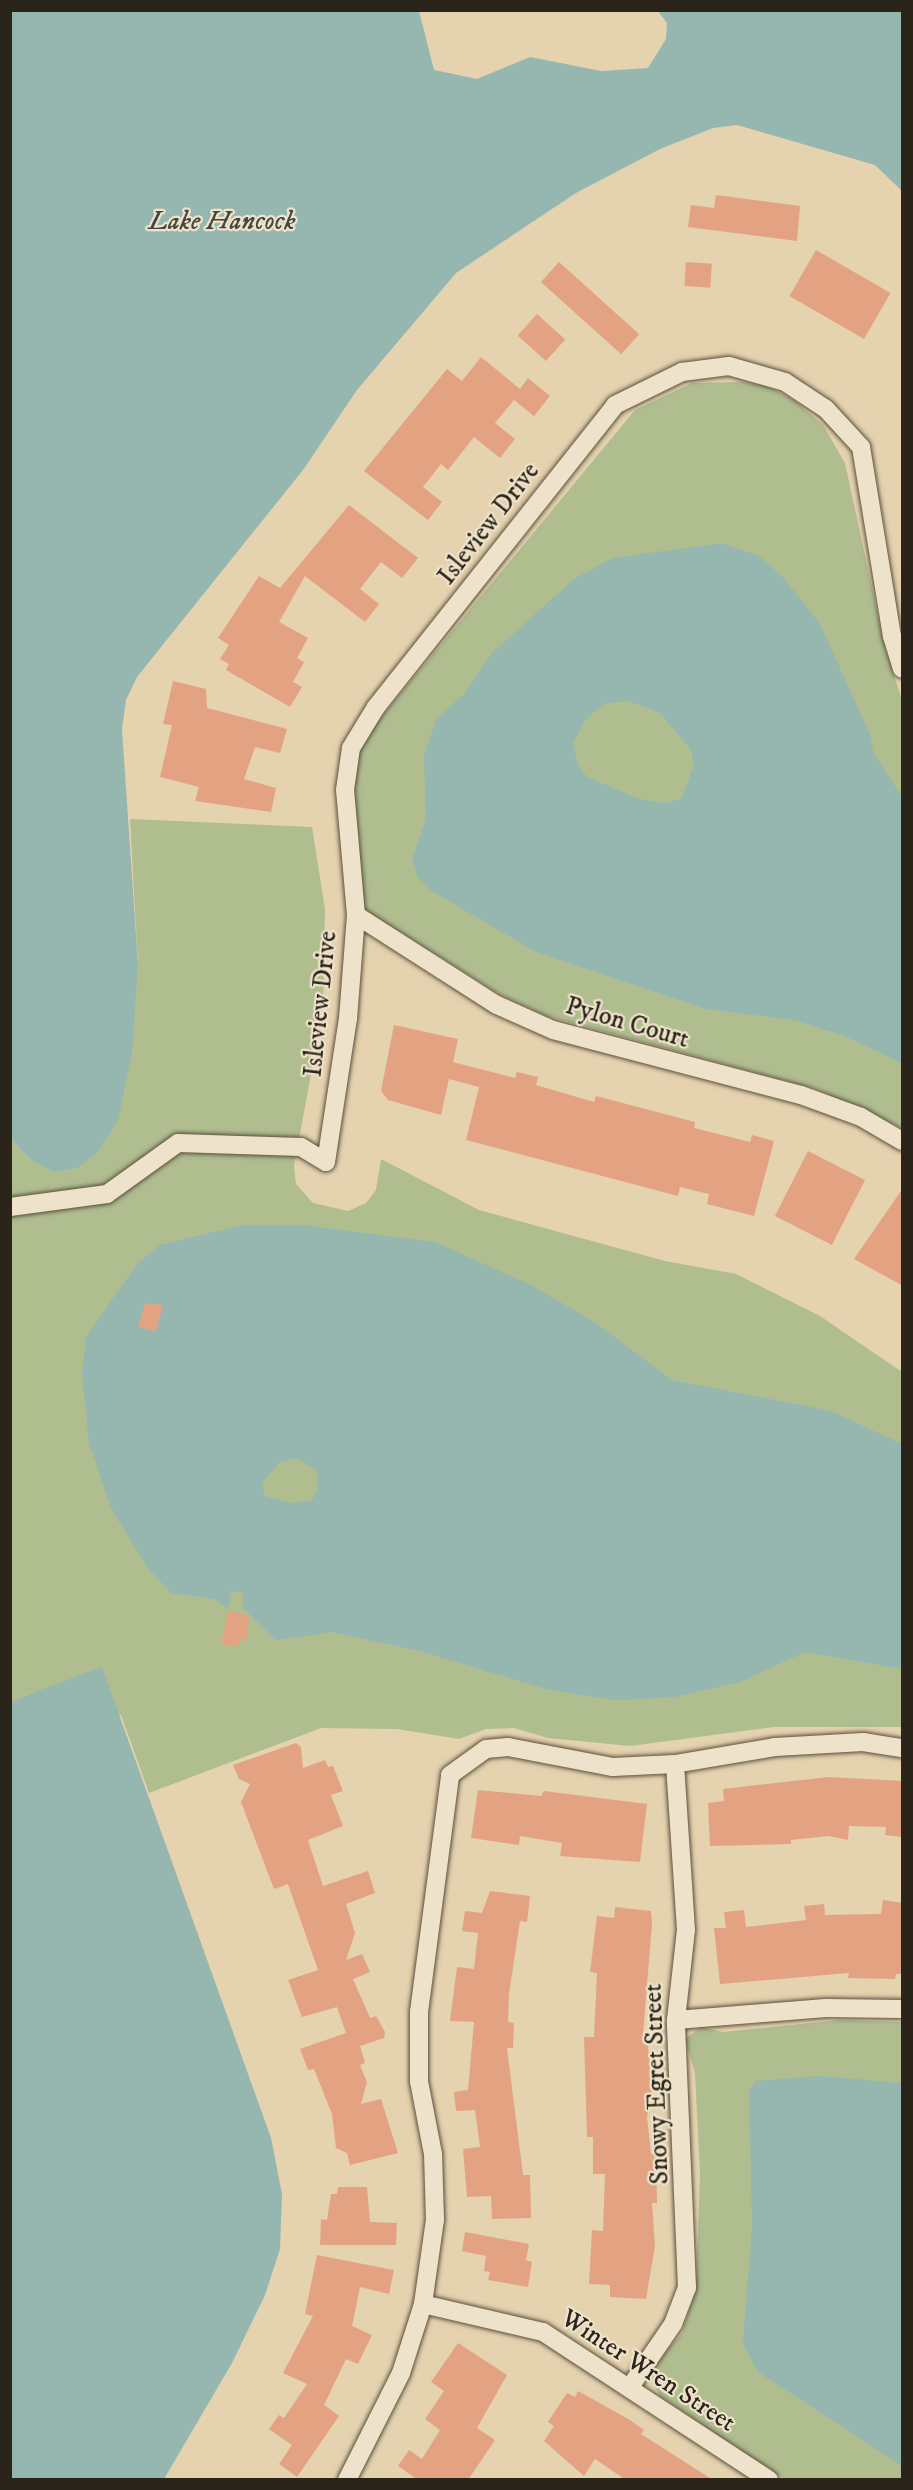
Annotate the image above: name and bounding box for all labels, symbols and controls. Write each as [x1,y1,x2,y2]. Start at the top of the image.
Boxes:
water label: Lake Hancock [149,206,295,238]
street label: Isleview Drive [432,457,546,591]
street label: Isleview Drive [298,929,344,1079]
street label: Pylon Court [562,991,692,1055]
street label: Snowy Egret Street [638,1983,676,2185]
street label: Winter Wren Street [555,2303,741,2439]

